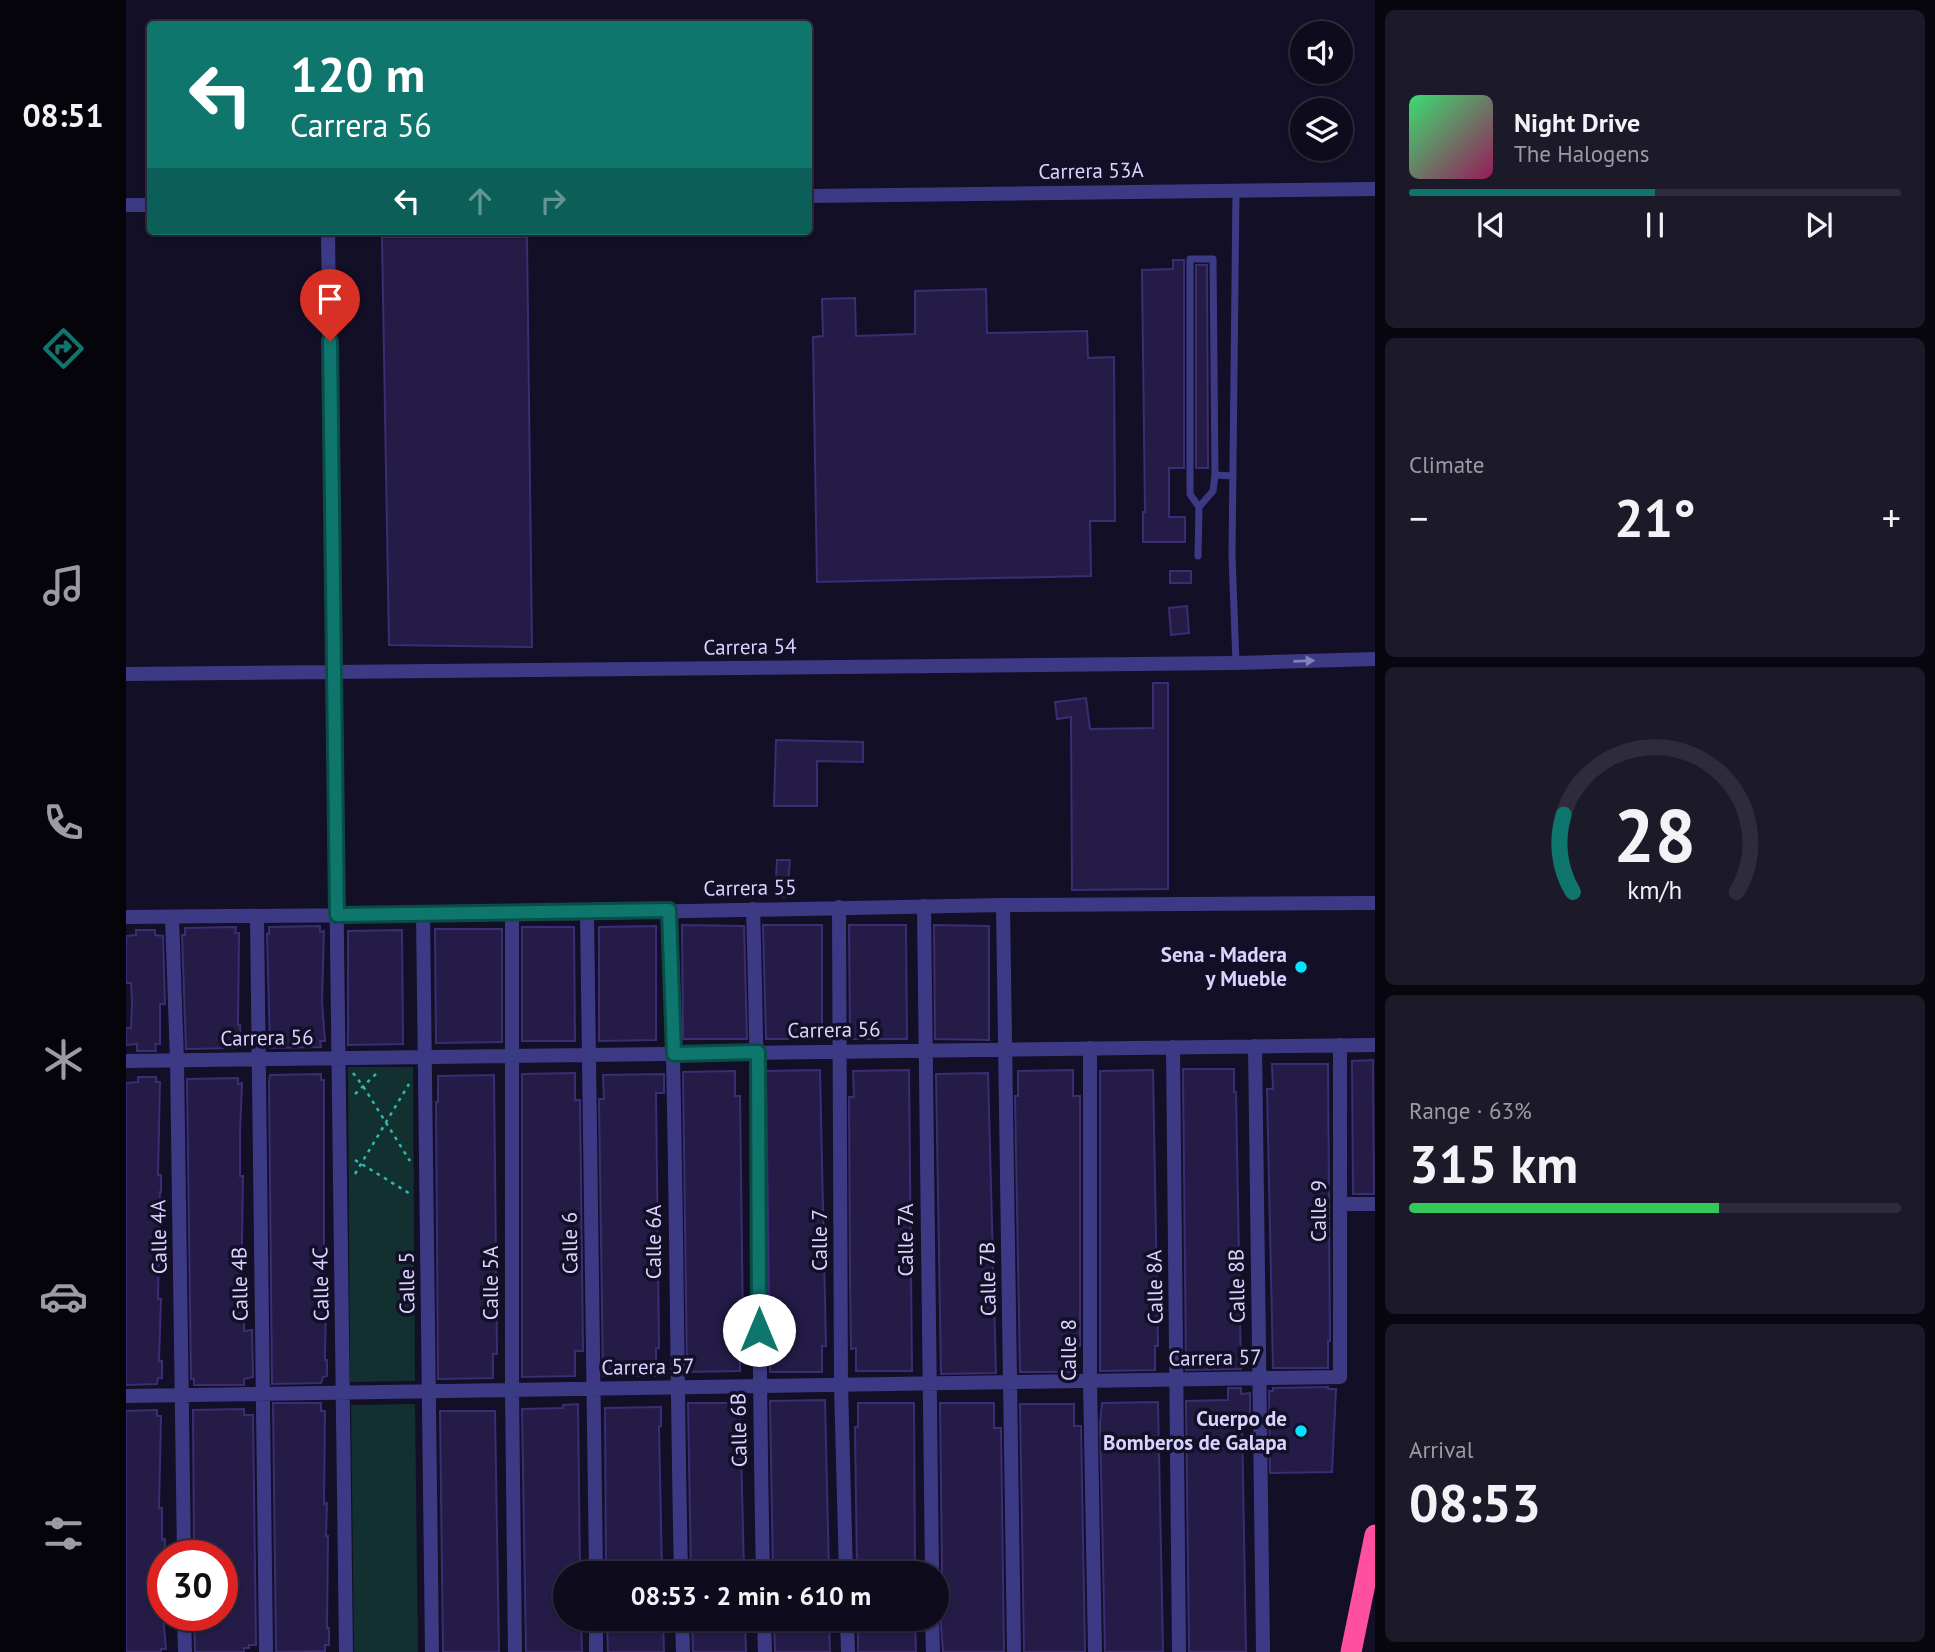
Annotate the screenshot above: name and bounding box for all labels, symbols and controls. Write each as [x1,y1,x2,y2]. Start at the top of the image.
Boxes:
map controls [1290,21,1353,161]
button: sound [1290,21,1353,84]
text: 120 m [290,42,425,106]
icon: left [175,49,266,140]
text: 08:51 [22,94,104,136]
button: layers [1290,98,1353,161]
text: Carrera 56 [290,104,432,146]
text: Night Drive [1514,106,1640,139]
text: The Halogens [1514,139,1649,168]
street label: Carrera 53A [1038,156,1145,185]
icon: left [388,182,426,220]
icon: ahead [461,182,499,220]
icon: right [534,182,572,220]
icon: previous [1472,206,1510,244]
icon: pause [1636,206,1674,244]
icon: next [1800,206,1838,244]
pin [300,269,360,341]
icon: arrive [311,280,349,318]
icon: directions [39,324,88,373]
text: Climate [1409,450,1484,479]
text: 21° [1614,484,1696,551]
text: − [1409,493,1428,542]
text: + [1882,493,1901,542]
icon: music [39,561,88,610]
street label: Carrera 54 [703,632,797,661]
one-way arrow [1293,655,1315,667]
text: 28 [1614,788,1696,882]
icon: phone [39,798,88,847]
street label: Carrera 55 [703,873,797,902]
text: km/h [1628,874,1682,906]
place label: Sena - Madera y Mueble [1161,941,1287,992]
marker: Sena - Madera y Mueble [1293,959,1309,975]
street label: Carrera 56 [787,1015,881,1044]
street label: Carrera 56 [220,1023,314,1052]
icon: climate [39,1035,88,1084]
text: Range · 63% [1409,1096,1532,1125]
text: 315 km [1409,1130,1578,1197]
street label: Calle 9 [1305,1180,1332,1242]
street label: Calle 4A [144,1199,173,1274]
street label: Calle 7A [892,1203,919,1277]
street label: Calle 6A [640,1204,667,1279]
street label: Calle 7 [806,1209,833,1271]
street label: Calle 6 [555,1212,584,1274]
street label: Calle 7B [973,1242,1002,1316]
street label: Calle 5A [477,1245,504,1320]
street label: Calle 4B [225,1247,254,1321]
street label: Calle 4C [306,1247,335,1321]
street label: Calle 8A [1140,1249,1169,1324]
street label: Calle 8B [1222,1249,1251,1323]
street label: Calle 5 [392,1252,421,1314]
icon: car [39,1272,88,1321]
position arrow [722,1293,796,1367]
street label: Calle 8 [1055,1319,1082,1381]
street label: Carrera 57 [1168,1343,1262,1372]
street label: Carrera 57 [601,1352,695,1381]
street label: Calle 6B [724,1393,753,1467]
place label: Cuerpo de Bomberos de Galapa [1103,1405,1287,1456]
marker: Cuerpo de Bomberos de Galapa [1293,1423,1309,1439]
text: Arrival [1409,1435,1473,1464]
text: 08:53 [1409,1469,1541,1536]
icon: filters [39,1509,88,1558]
speed limit sign: 30 [147,1540,238,1631]
text: 08:53 · 2 min · 610 m [631,1579,871,1612]

